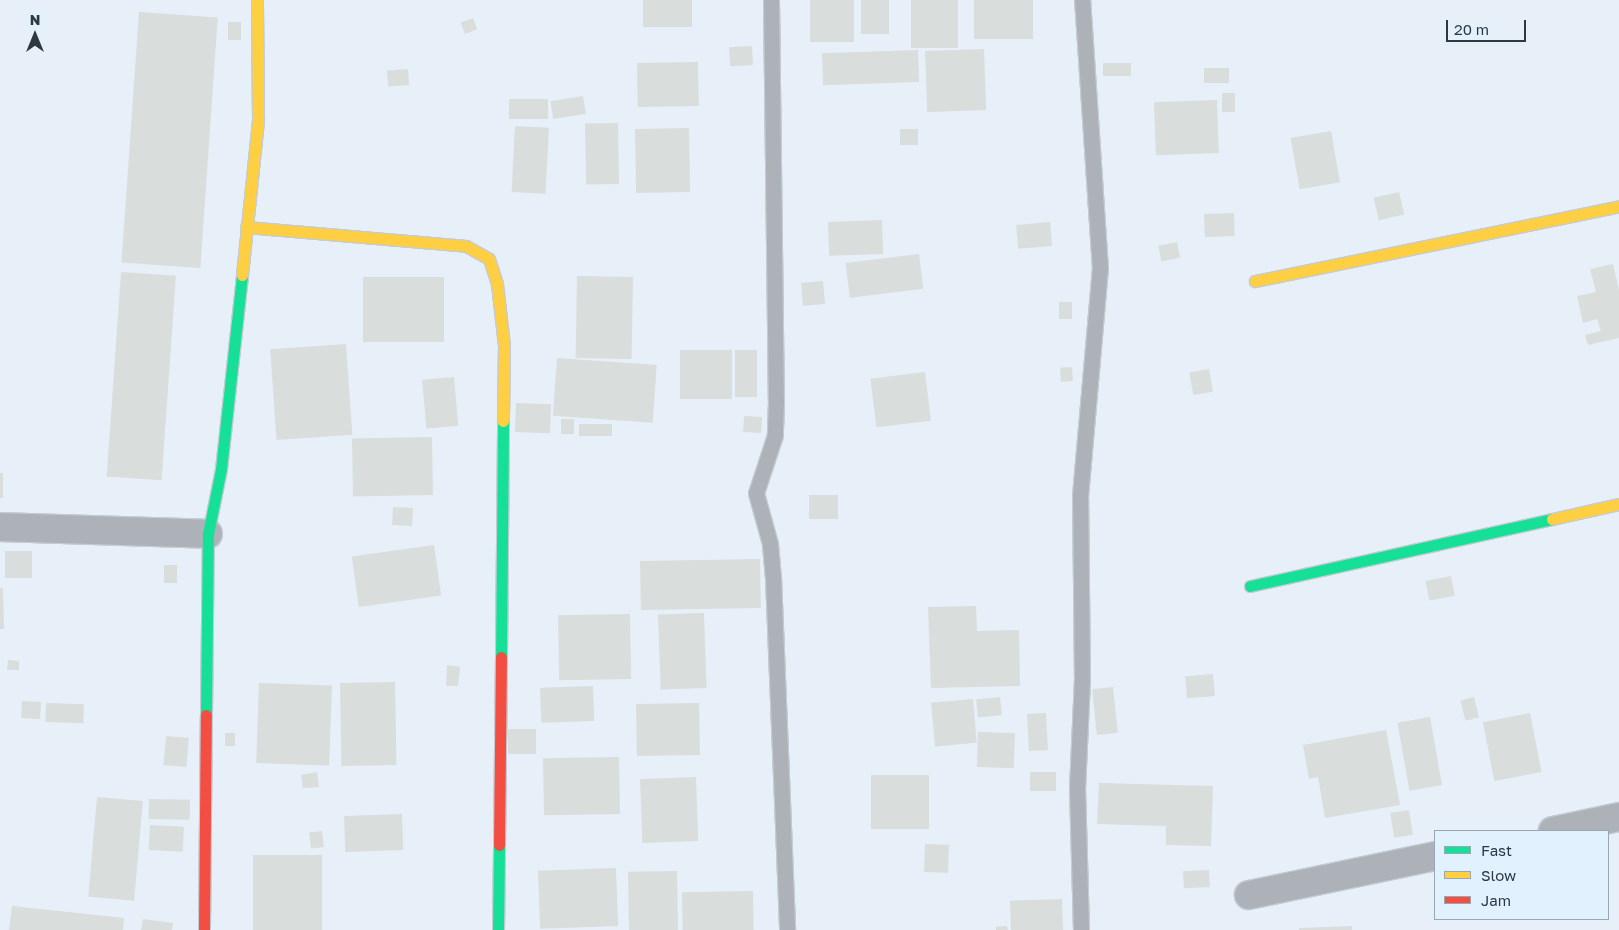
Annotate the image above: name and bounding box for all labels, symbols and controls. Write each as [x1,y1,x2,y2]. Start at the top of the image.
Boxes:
north arrow [10,10,60,60]
scale bar [1449,10,1529,42]
text: N [30,11,40,28]
text: 20 m [1454,20,1489,38]
legend [1434,830,1609,920]
text: Fast [1481,841,1512,859]
text: Slow [1481,866,1516,884]
text: Jam [1481,891,1511,909]

